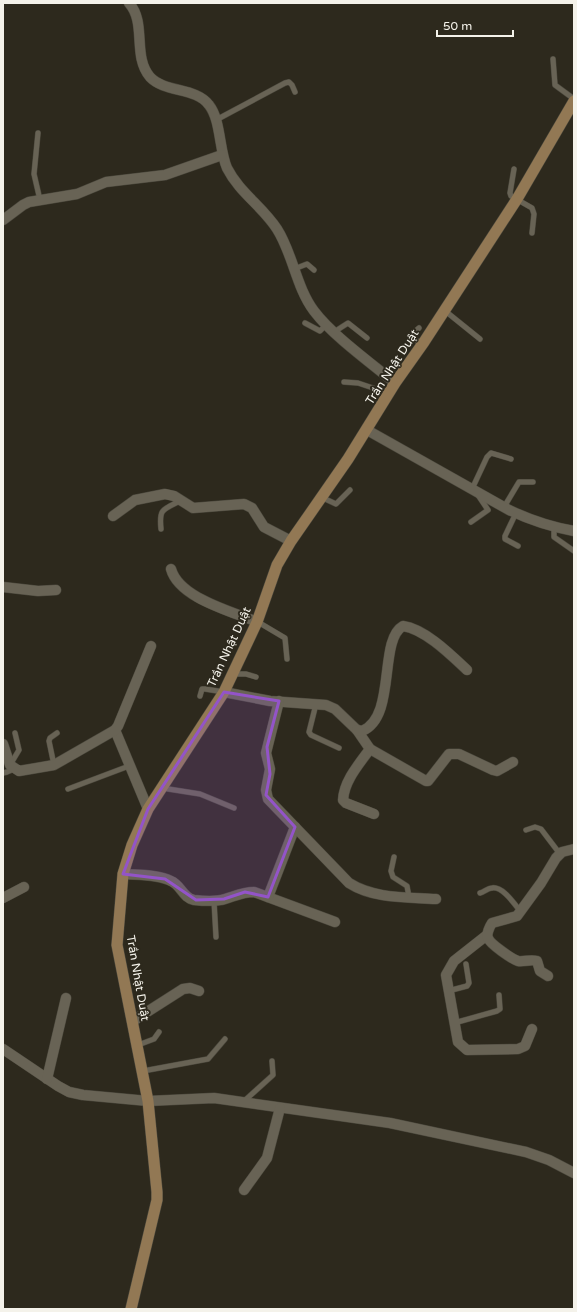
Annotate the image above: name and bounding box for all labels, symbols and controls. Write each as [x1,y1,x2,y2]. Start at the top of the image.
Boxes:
scale bar [437,12,513,38]
text: 50 m [443,19,472,33]
street label: Trần Nhật Duật [362,326,422,407]
street label: Trần Nhật Duật [204,604,254,689]
street label: Trần Nhật Duật [124,934,153,1022]

